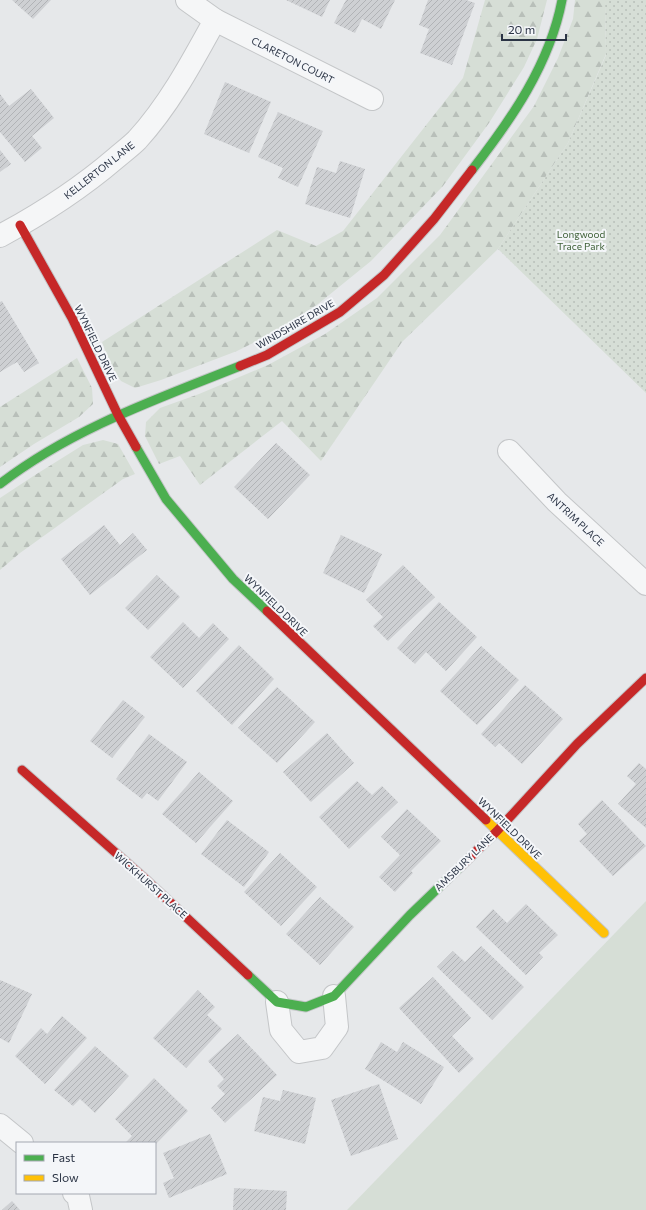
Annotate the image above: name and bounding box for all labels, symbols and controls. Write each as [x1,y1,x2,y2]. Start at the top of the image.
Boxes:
scale bar [502,16,566,42]
text: 20 m [508,22,535,36]
street label: CLARETON COURT [250,34,337,86]
street label: KELLERTON LANE [61,139,137,201]
park label: Longwood Trace Park [557,228,605,252]
street label: WINDSHIRE DRIVE [254,297,336,351]
street label: WYNFIELD DRIVE [72,303,120,383]
street label: ANTRIM PLACE [545,490,607,548]
street label: WYNFIELD DRIVE [242,572,310,638]
street label: WYNFIELD DRIVE [476,795,544,861]
street label: AMSBURY LANE [432,831,496,893]
street label: WICKHURST PLACE [112,849,190,921]
legend [16,1142,156,1194]
text: Fast [52,1150,75,1164]
text: Slow [52,1170,79,1184]

